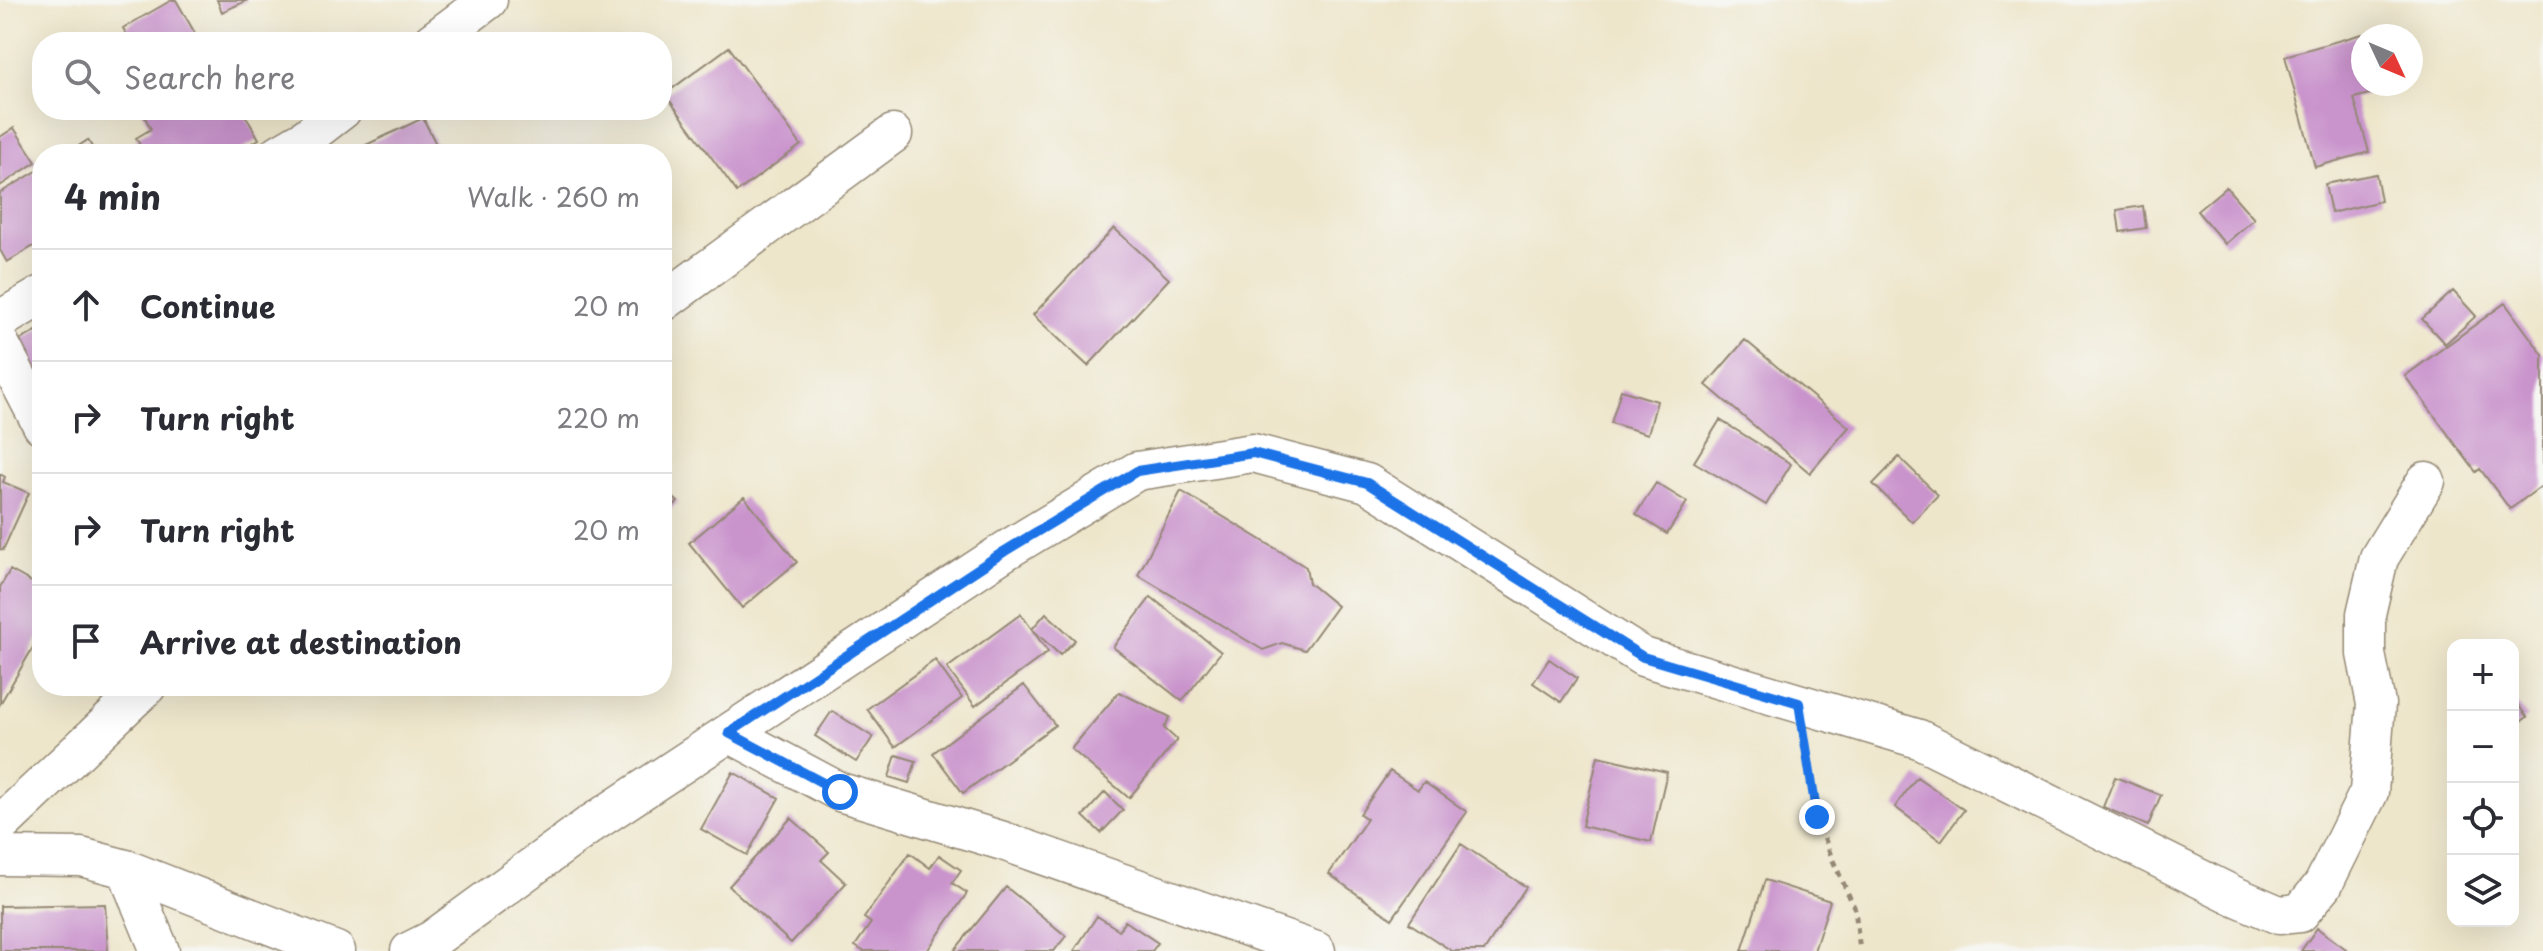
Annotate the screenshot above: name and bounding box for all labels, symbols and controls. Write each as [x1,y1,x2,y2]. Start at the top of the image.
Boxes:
north arrow [2351,24,2423,96]
search box [32,32,672,120]
icon: search [60,54,104,98]
text: Search here [124,54,296,99]
text: 4 min [64,170,161,222]
text: Walk · 260 m [467,177,640,216]
icon: ahead [64,283,108,327]
text: Continue [140,283,275,328]
text: 20 m [573,286,640,325]
icon: right [64,395,108,439]
text: Turn right [140,395,295,440]
text: 220 m [556,398,640,437]
icon: right [64,507,108,551]
text: Turn right [140,507,295,552]
text: 20 m [573,510,640,549]
icon: arrive [64,619,108,663]
text: Arrive at destination [140,619,462,664]
map controls [2447,639,2519,927]
button: + [2447,639,2519,711]
button: − [2447,711,2519,783]
route start [822,774,858,810]
button: locate [2447,783,2519,855]
route end [1799,799,1835,835]
button: layers [2447,855,2519,927]

